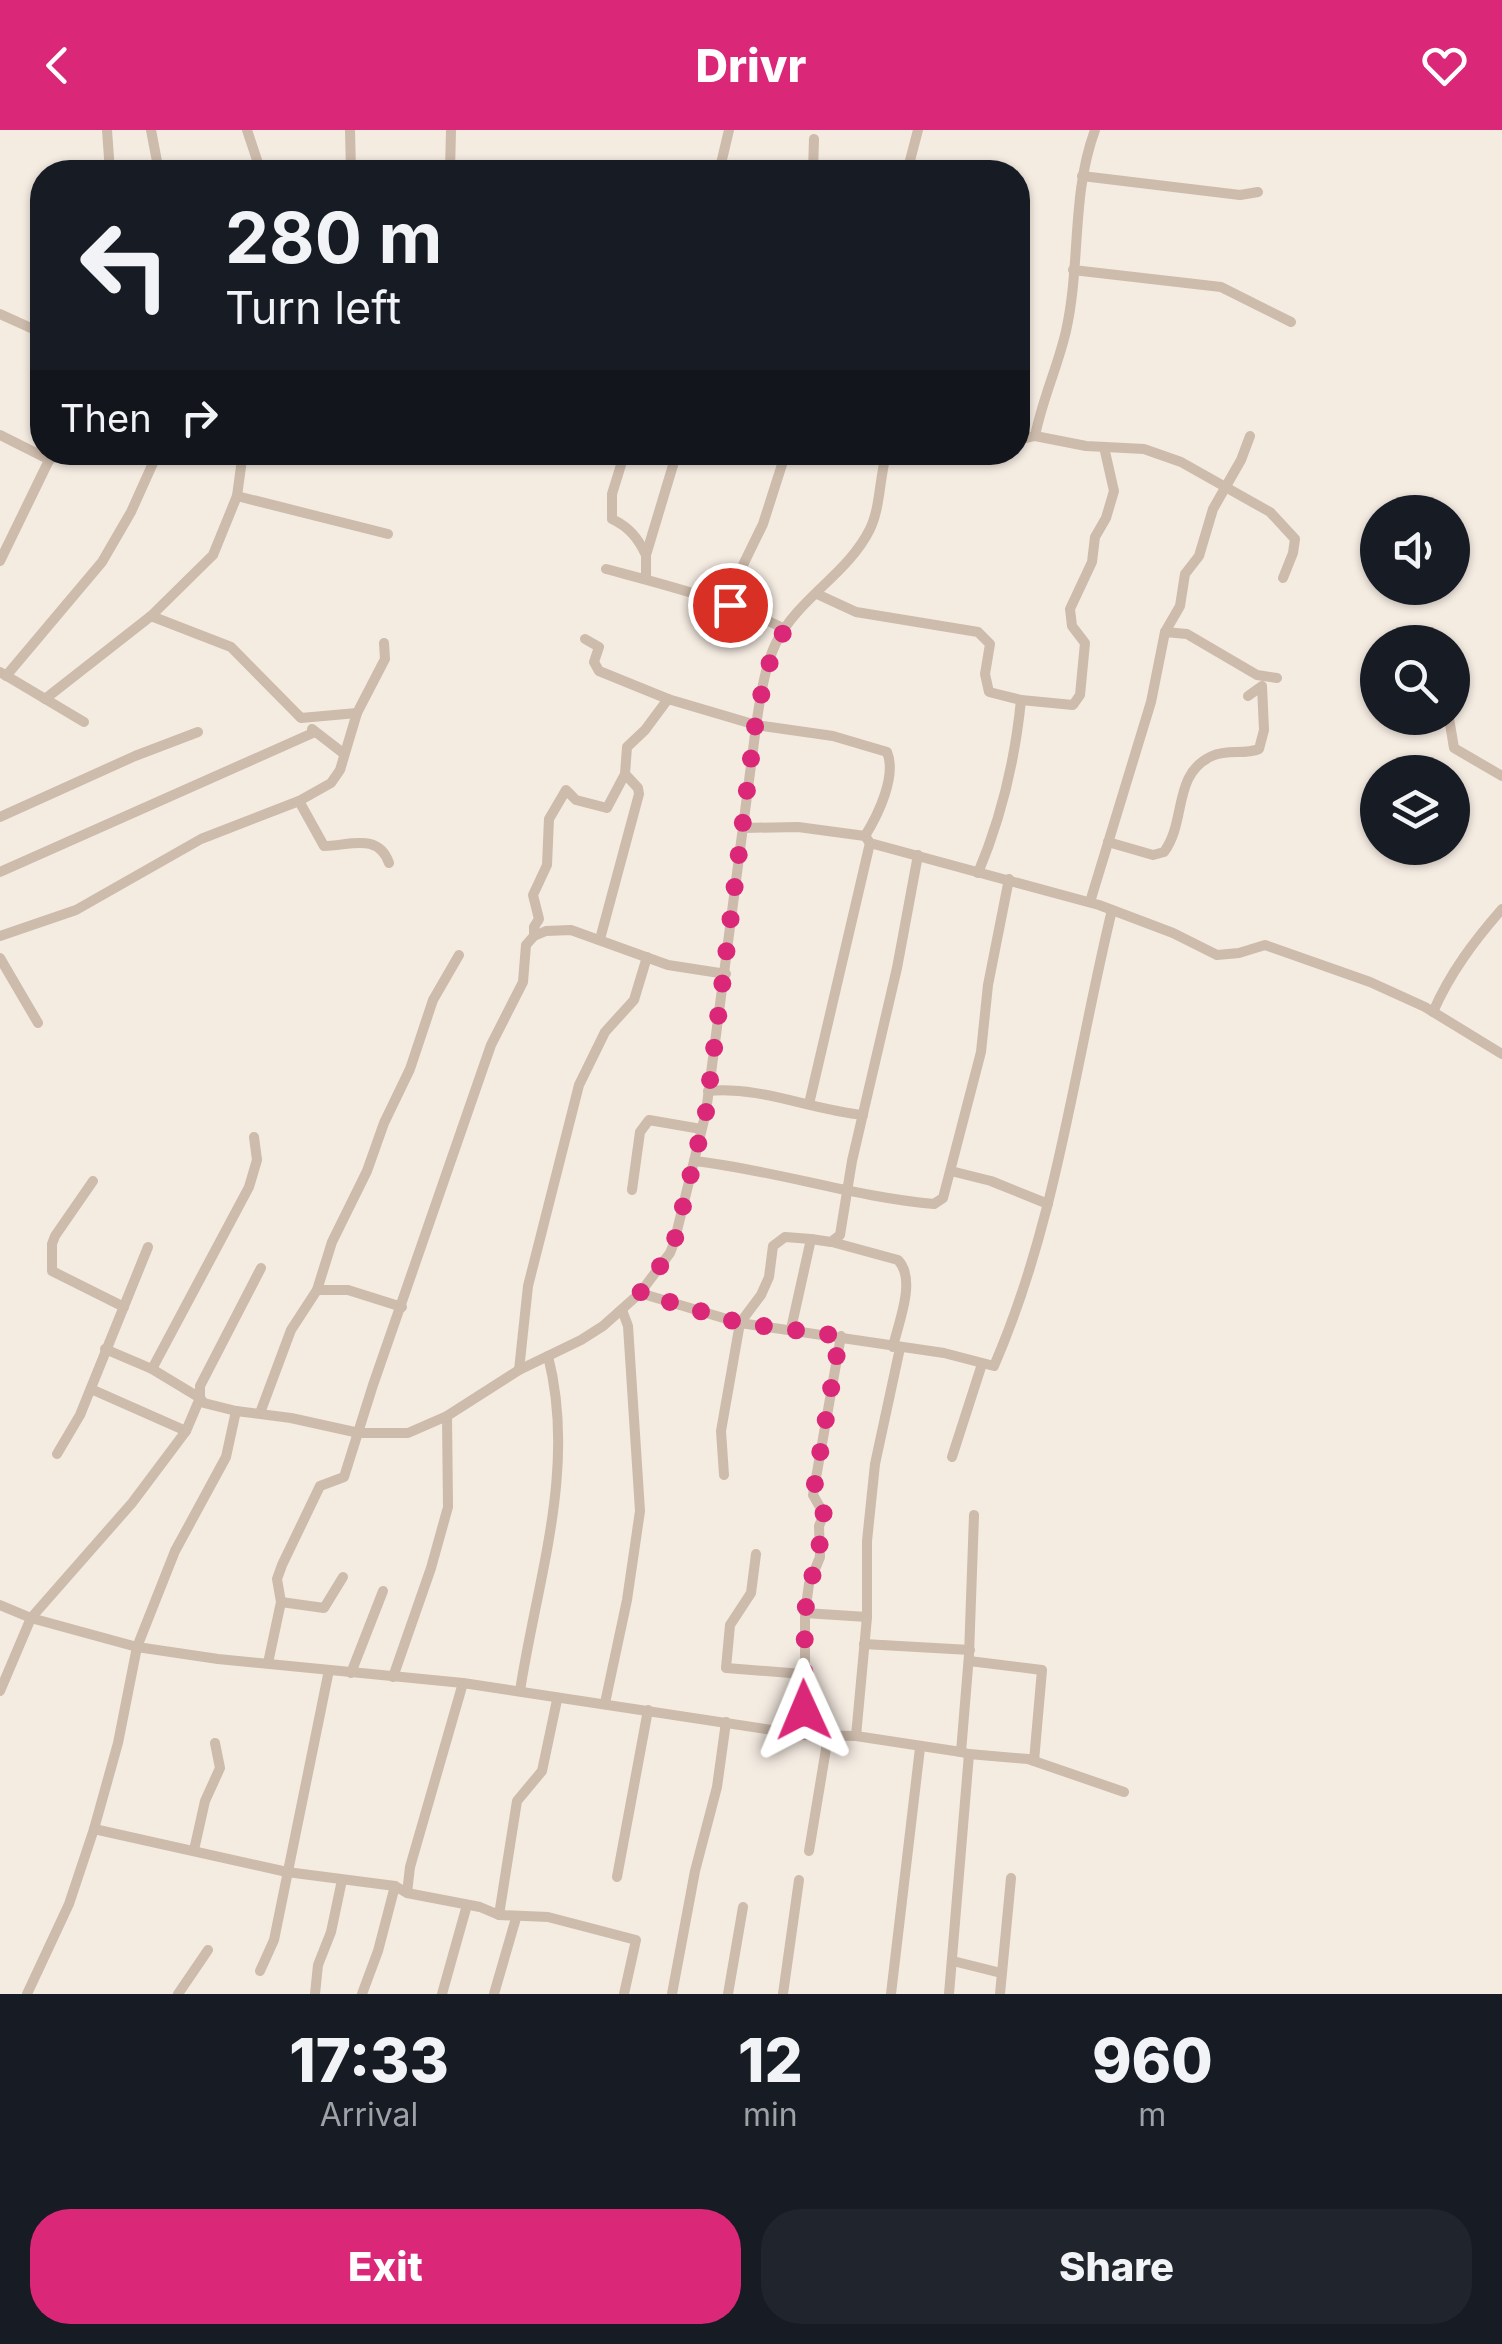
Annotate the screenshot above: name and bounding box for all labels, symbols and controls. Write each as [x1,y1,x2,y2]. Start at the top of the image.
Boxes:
icon: back [30,38,85,93]
text: Drivr [696,38,806,93]
icon: heart [1417,38,1472,93]
text: 280 m [225,195,442,280]
icon: left [60,200,190,330]
text: Turn left [225,280,401,335]
icon: right [172,390,227,445]
text: Then [60,395,152,441]
map controls [1360,495,1470,865]
button: sound [1360,495,1470,605]
pin [688,563,773,648]
icon: arrive [703,578,758,633]
button: search [1360,625,1470,735]
button: layers [1360,755,1470,865]
position arrow [752,1658,856,1762]
text: 17:33 [289,2024,449,2096]
text: 12 [738,2024,803,2096]
text: 960 [1092,2024,1213,2096]
text: Arrival [320,2095,418,2134]
text: min [743,2095,798,2134]
text: m [1138,2095,1166,2134]
button: Exit [30,2209,741,2324]
button: Share [761,2209,1472,2324]

